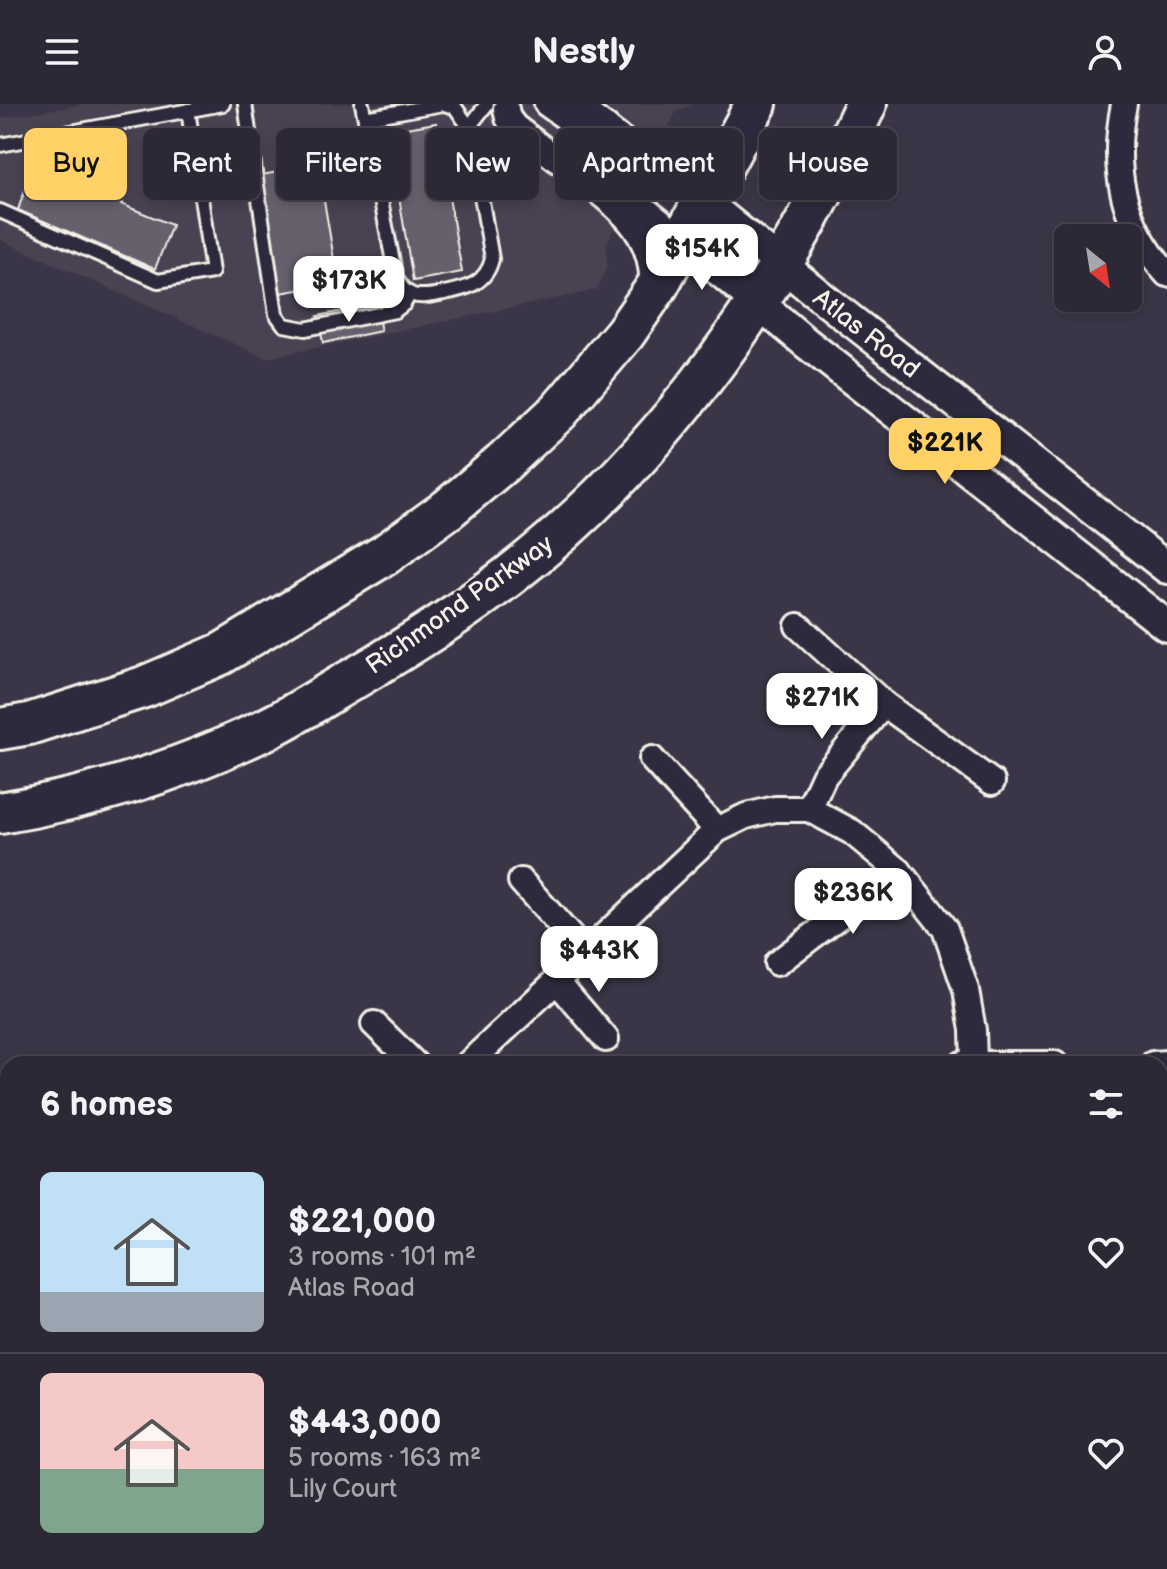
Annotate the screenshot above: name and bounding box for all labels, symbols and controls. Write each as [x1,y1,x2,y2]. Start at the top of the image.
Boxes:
icon: menu [40,30,84,74]
icon: person [1083,30,1127,74]
text: Nestly [532,31,635,74]
chip: Buy [24,128,127,200]
chip: Rent [143,128,260,200]
chip: Filters [276,128,410,200]
chip: New [426,128,539,200]
chip: Apartment [555,128,743,200]
chip: House [759,128,897,200]
pin: $154K [646,224,758,292]
north arrow [1054,224,1142,312]
map controls [1054,224,1142,312]
text: $154K [664,234,740,265]
pin: $173K [293,256,405,324]
text: $173K [311,266,387,297]
street label: Atlas Road [807,283,926,385]
pin: $221K [889,418,1001,486]
text: $221K [907,428,983,459]
street label: Richmond Parkway [360,529,560,681]
pin: $271K [766,673,878,741]
text: $271K [784,683,860,714]
pin: $236K [797,868,909,936]
text: $236K [813,878,893,909]
pin: $443K [543,926,655,994]
text: $443K [559,936,639,967]
icon: filters [1084,1082,1128,1126]
text: 6 homes [40,1084,173,1125]
text: $221,000 [288,1201,436,1242]
icon: home [104,1204,200,1300]
icon: heart [1084,1230,1128,1274]
text: 3 rooms · 101 m² [288,1242,476,1273]
text: Atlas Road [288,1273,415,1304]
text: $443,000 [288,1402,441,1443]
icon: home [104,1405,200,1501]
icon: heart [1084,1431,1128,1475]
text: 5 rooms · 163 m² [288,1443,481,1474]
text: Lily Court [288,1474,397,1505]

